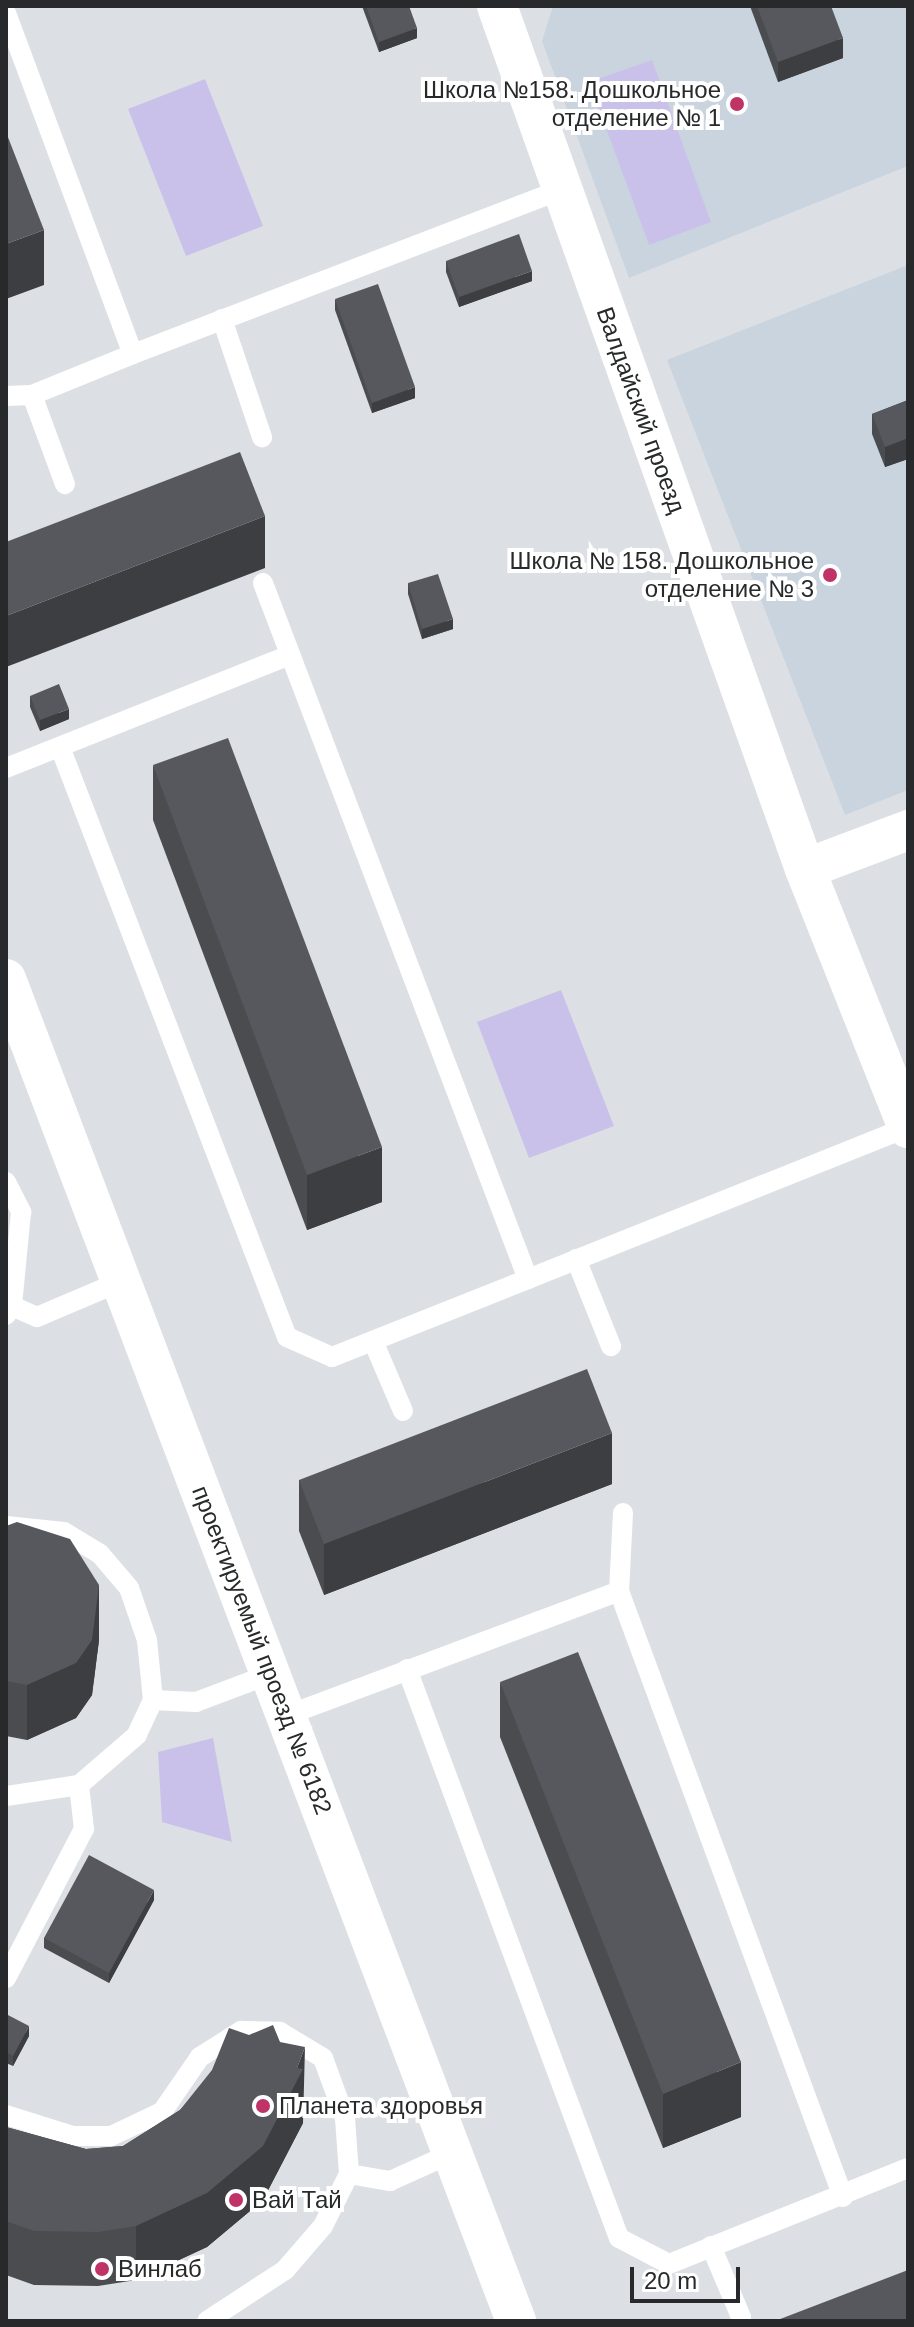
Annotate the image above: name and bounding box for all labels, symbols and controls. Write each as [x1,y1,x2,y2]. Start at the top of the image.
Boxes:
place label: Школа №158. Дошкольное отделение № 1 [423,76,721,132]
marker: Школа №158. Дошкольное отделение № 1 [728,95,746,113]
street label: Валдайский проезд [590,303,692,517]
place label: Школа № 158. Дошкольное отделение № 3 [509,547,814,603]
marker: Школа № 158. Дошкольное отделение № 3 [821,566,839,584]
street label: проектируемый проезд № 6182 [186,1482,338,1818]
place label: Планета здоровья [279,2092,483,2120]
marker: Планета здоровья [254,2097,272,2115]
place label: Вай Тай [252,2186,342,2214]
marker: Вай Тай [227,2191,245,2209]
scale bar [634,2251,744,2301]
place label: Винлаб [118,2255,202,2283]
marker: Винлаб [93,2260,111,2278]
text: 20 m [644,2267,697,2294]

